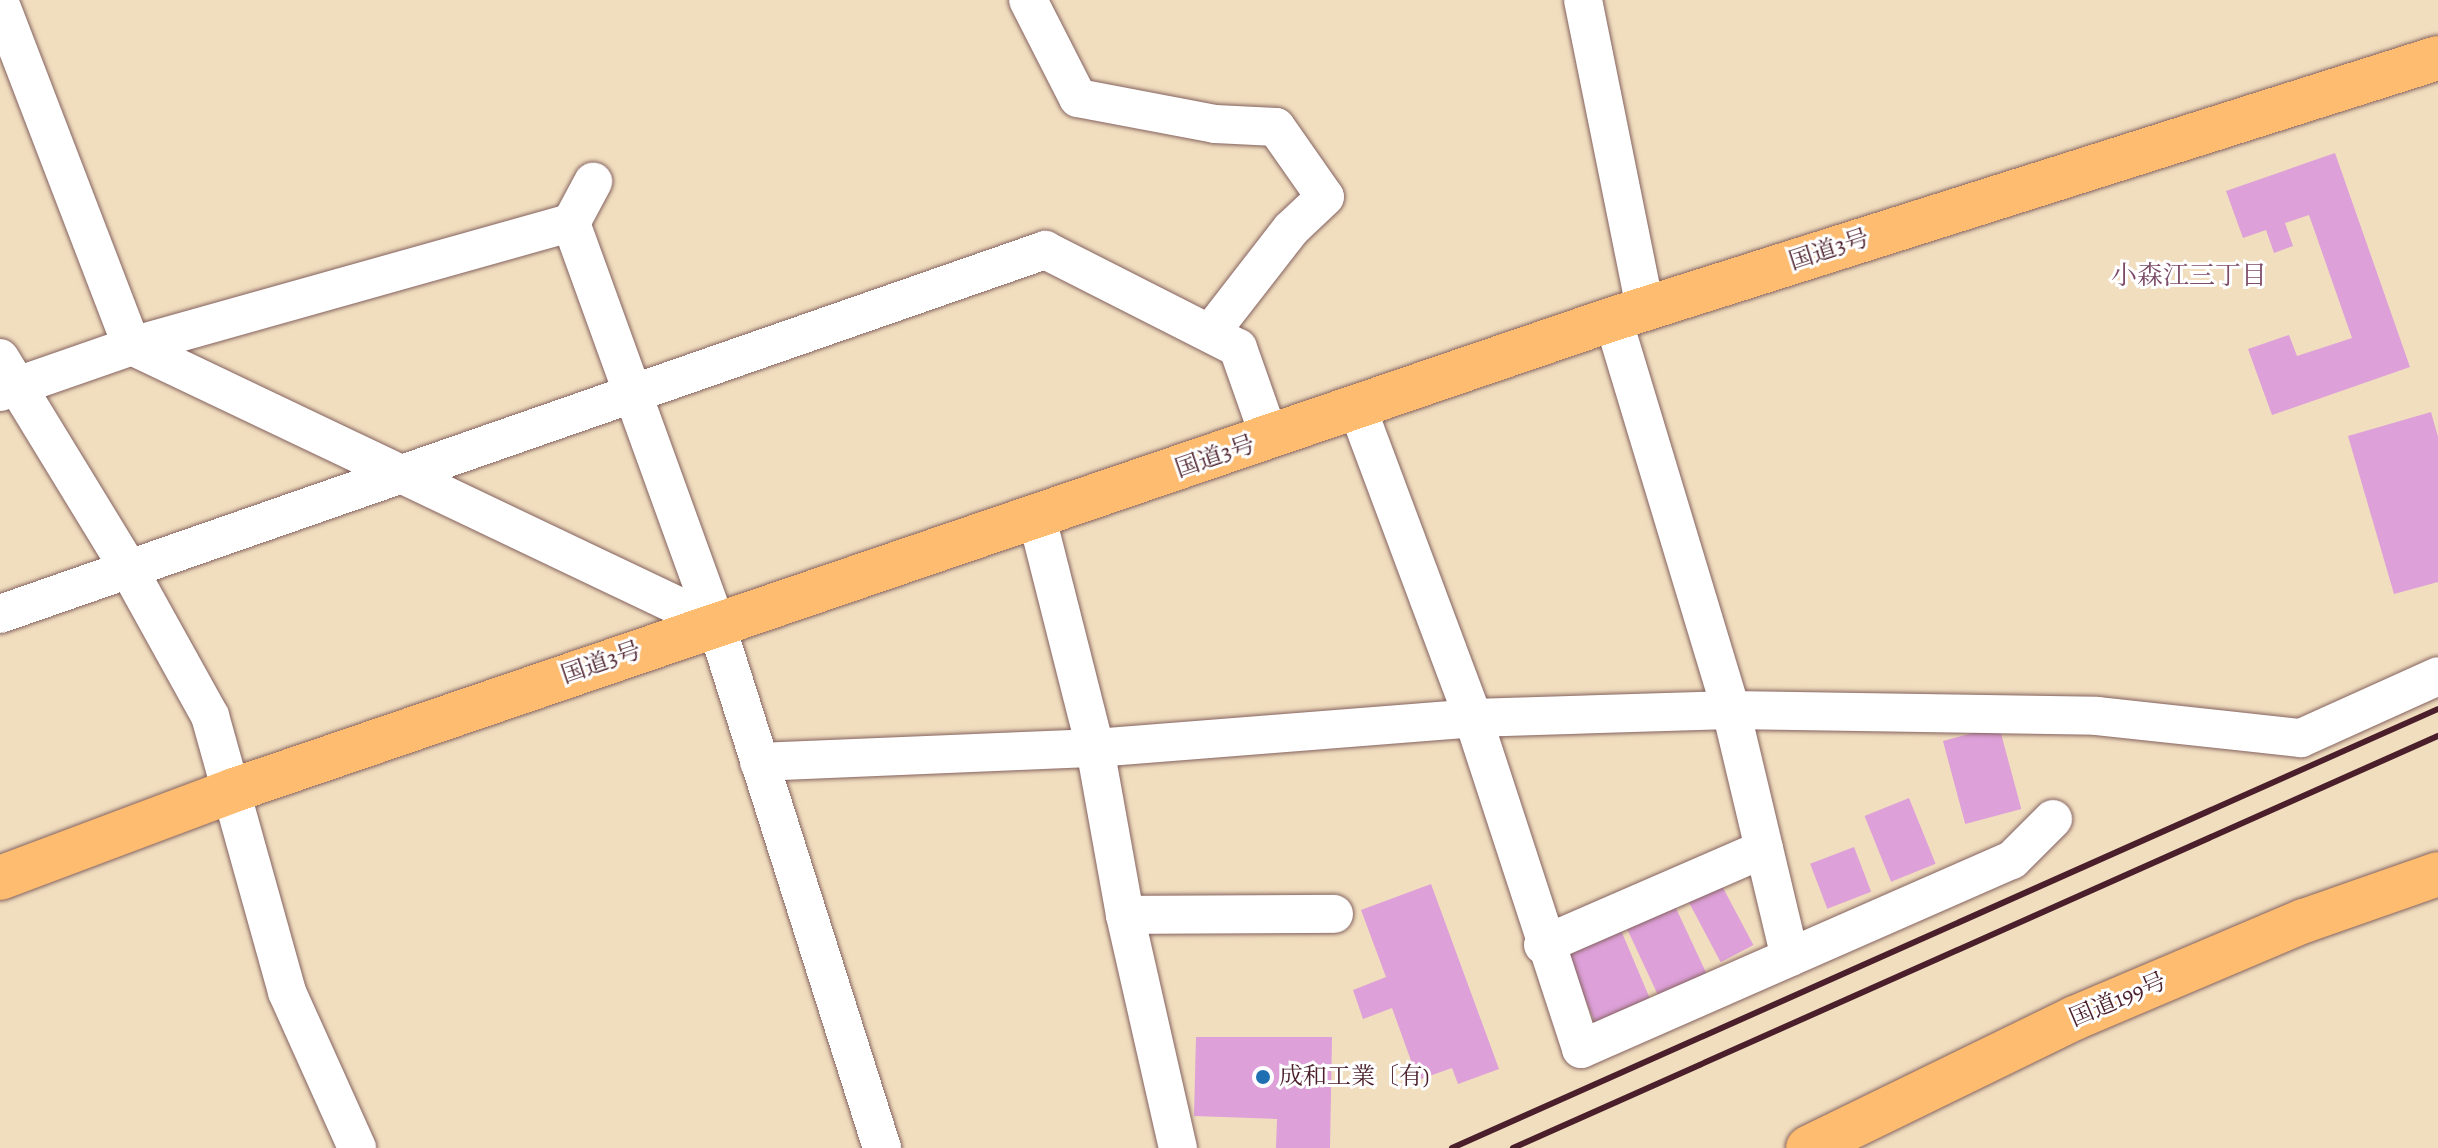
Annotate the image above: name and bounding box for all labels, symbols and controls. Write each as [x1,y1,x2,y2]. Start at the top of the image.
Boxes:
street label: 国道3号 [1786,224,1872,276]
district label: 小森江三丁目 [2111,260,2267,292]
street label: 国道3号 [1172,430,1258,484]
street label: 国道3号 [558,636,644,690]
street label: 国道199号 [2065,967,2171,1033]
place label: 成和工業〔有) [1279,1063,1430,1091]
marker: 成和工業〔有) [1254,1068,1272,1086]

